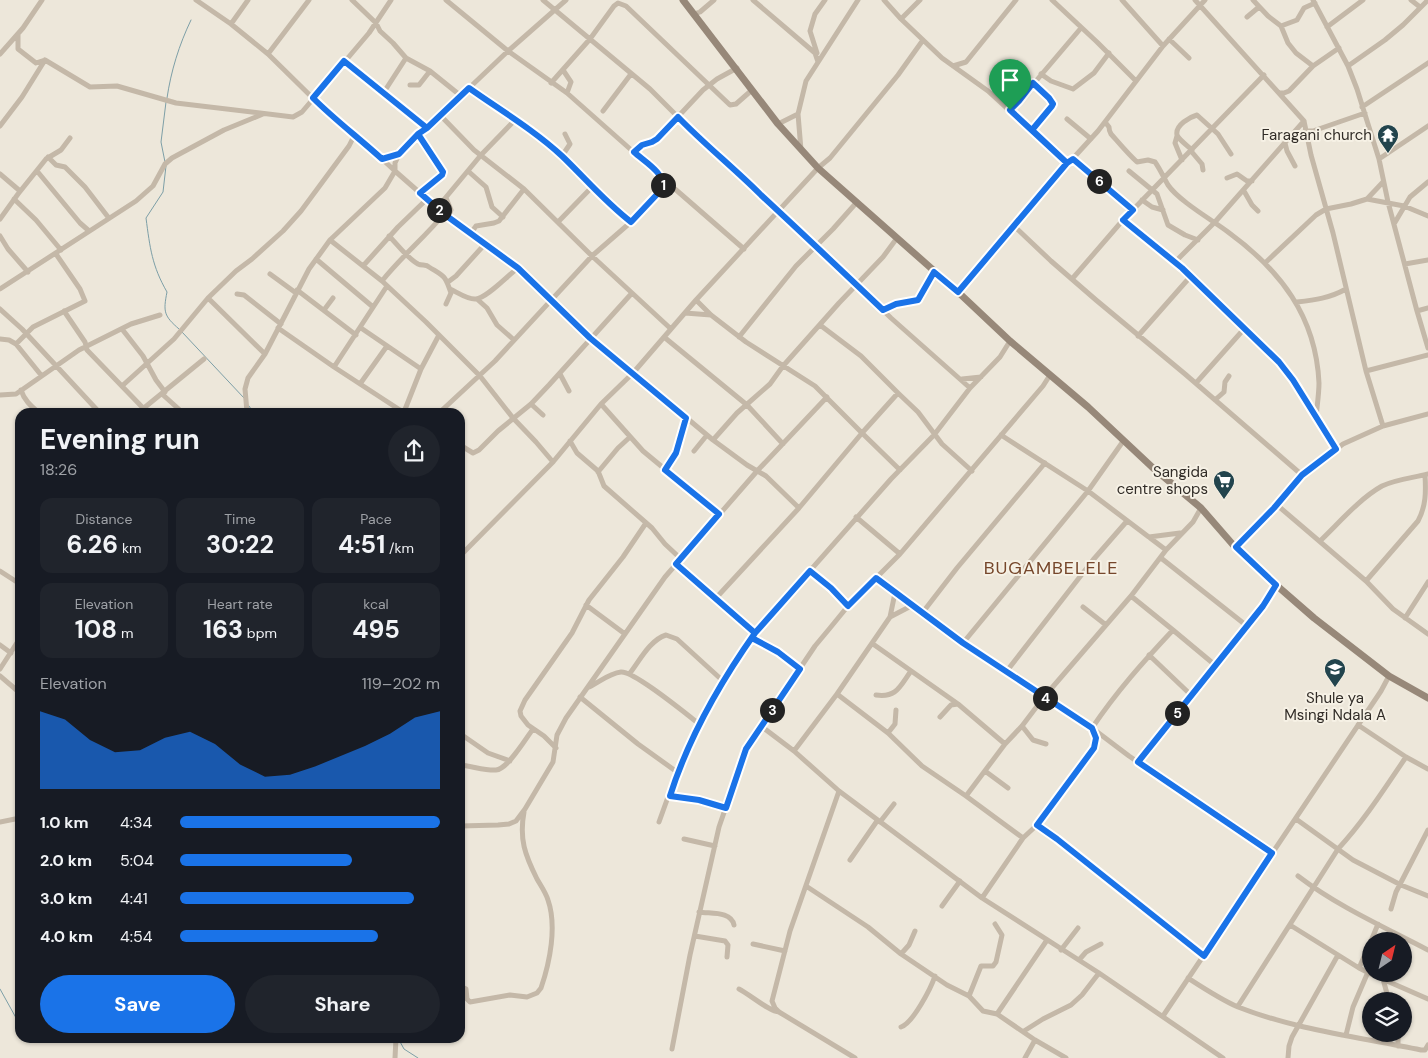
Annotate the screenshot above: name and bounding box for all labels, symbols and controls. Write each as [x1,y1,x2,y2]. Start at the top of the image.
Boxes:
pin [989,59,1031,110]
icon: arrive [996,66,1024,94]
temple icon: Faragani church [1376,123,1400,154]
place label: Faragani church [1262,125,1372,145]
pin: 6 [1086,168,1112,194]
pin: 1 [650,172,676,198]
text: 6 [1095,172,1104,190]
text: 1 [661,176,666,194]
pin: 2 [426,198,452,222]
text: 2 [435,201,444,219]
text: Evening run [40,421,200,458]
button: share [388,425,440,477]
text: 18:26 [40,459,77,480]
place label: Sangida centre shops [1117,462,1208,499]
supermarket icon: Sangida centre shops [1212,469,1236,500]
text: Distance [76,510,132,528]
text: Time [224,510,256,528]
text: Pace [360,510,392,528]
text: 6.26 [67,528,118,561]
text: 30:22 [206,528,274,561]
text: 4:51 [338,528,385,561]
text: km [118,539,141,557]
text: /km [385,539,414,557]
district label: BUGAMBELELE [984,556,1118,580]
text: Elevation [75,595,133,613]
text: Heart rate [207,595,273,613]
text: kcal [363,595,389,613]
text: 108 [75,613,117,646]
text: 163 [203,613,243,646]
text: 495 [352,613,400,646]
text: m [117,624,133,642]
text: bpm [243,624,277,642]
school or university icon: Shule ya Msingi Ndala A [1323,657,1347,688]
text: Elevation [40,673,107,694]
text: 119–202 m [362,673,440,694]
pin: 4 [1032,686,1058,710]
place label: Shule ya Msingi Ndala A [1284,688,1386,725]
text: 4 [1041,689,1050,707]
pin: 3 [760,698,784,722]
pin: 5 [1164,700,1190,726]
text: 3 [768,701,777,719]
text: 5 [1173,704,1182,722]
text: 1.0 km [40,812,89,833]
text: 4:34 [120,812,152,833]
text: 2.0 km [40,850,92,871]
text: 5:04 [120,850,154,871]
text: 3.0 km [40,888,92,909]
text: 4:41 [120,888,148,909]
text: 4.0 km [40,926,93,947]
text: 4:54 [120,926,152,947]
north arrow [1362,932,1412,982]
map controls [1362,932,1412,1042]
button: Save [40,975,235,1033]
button: Share [245,975,440,1033]
button: layers [1362,992,1412,1042]

